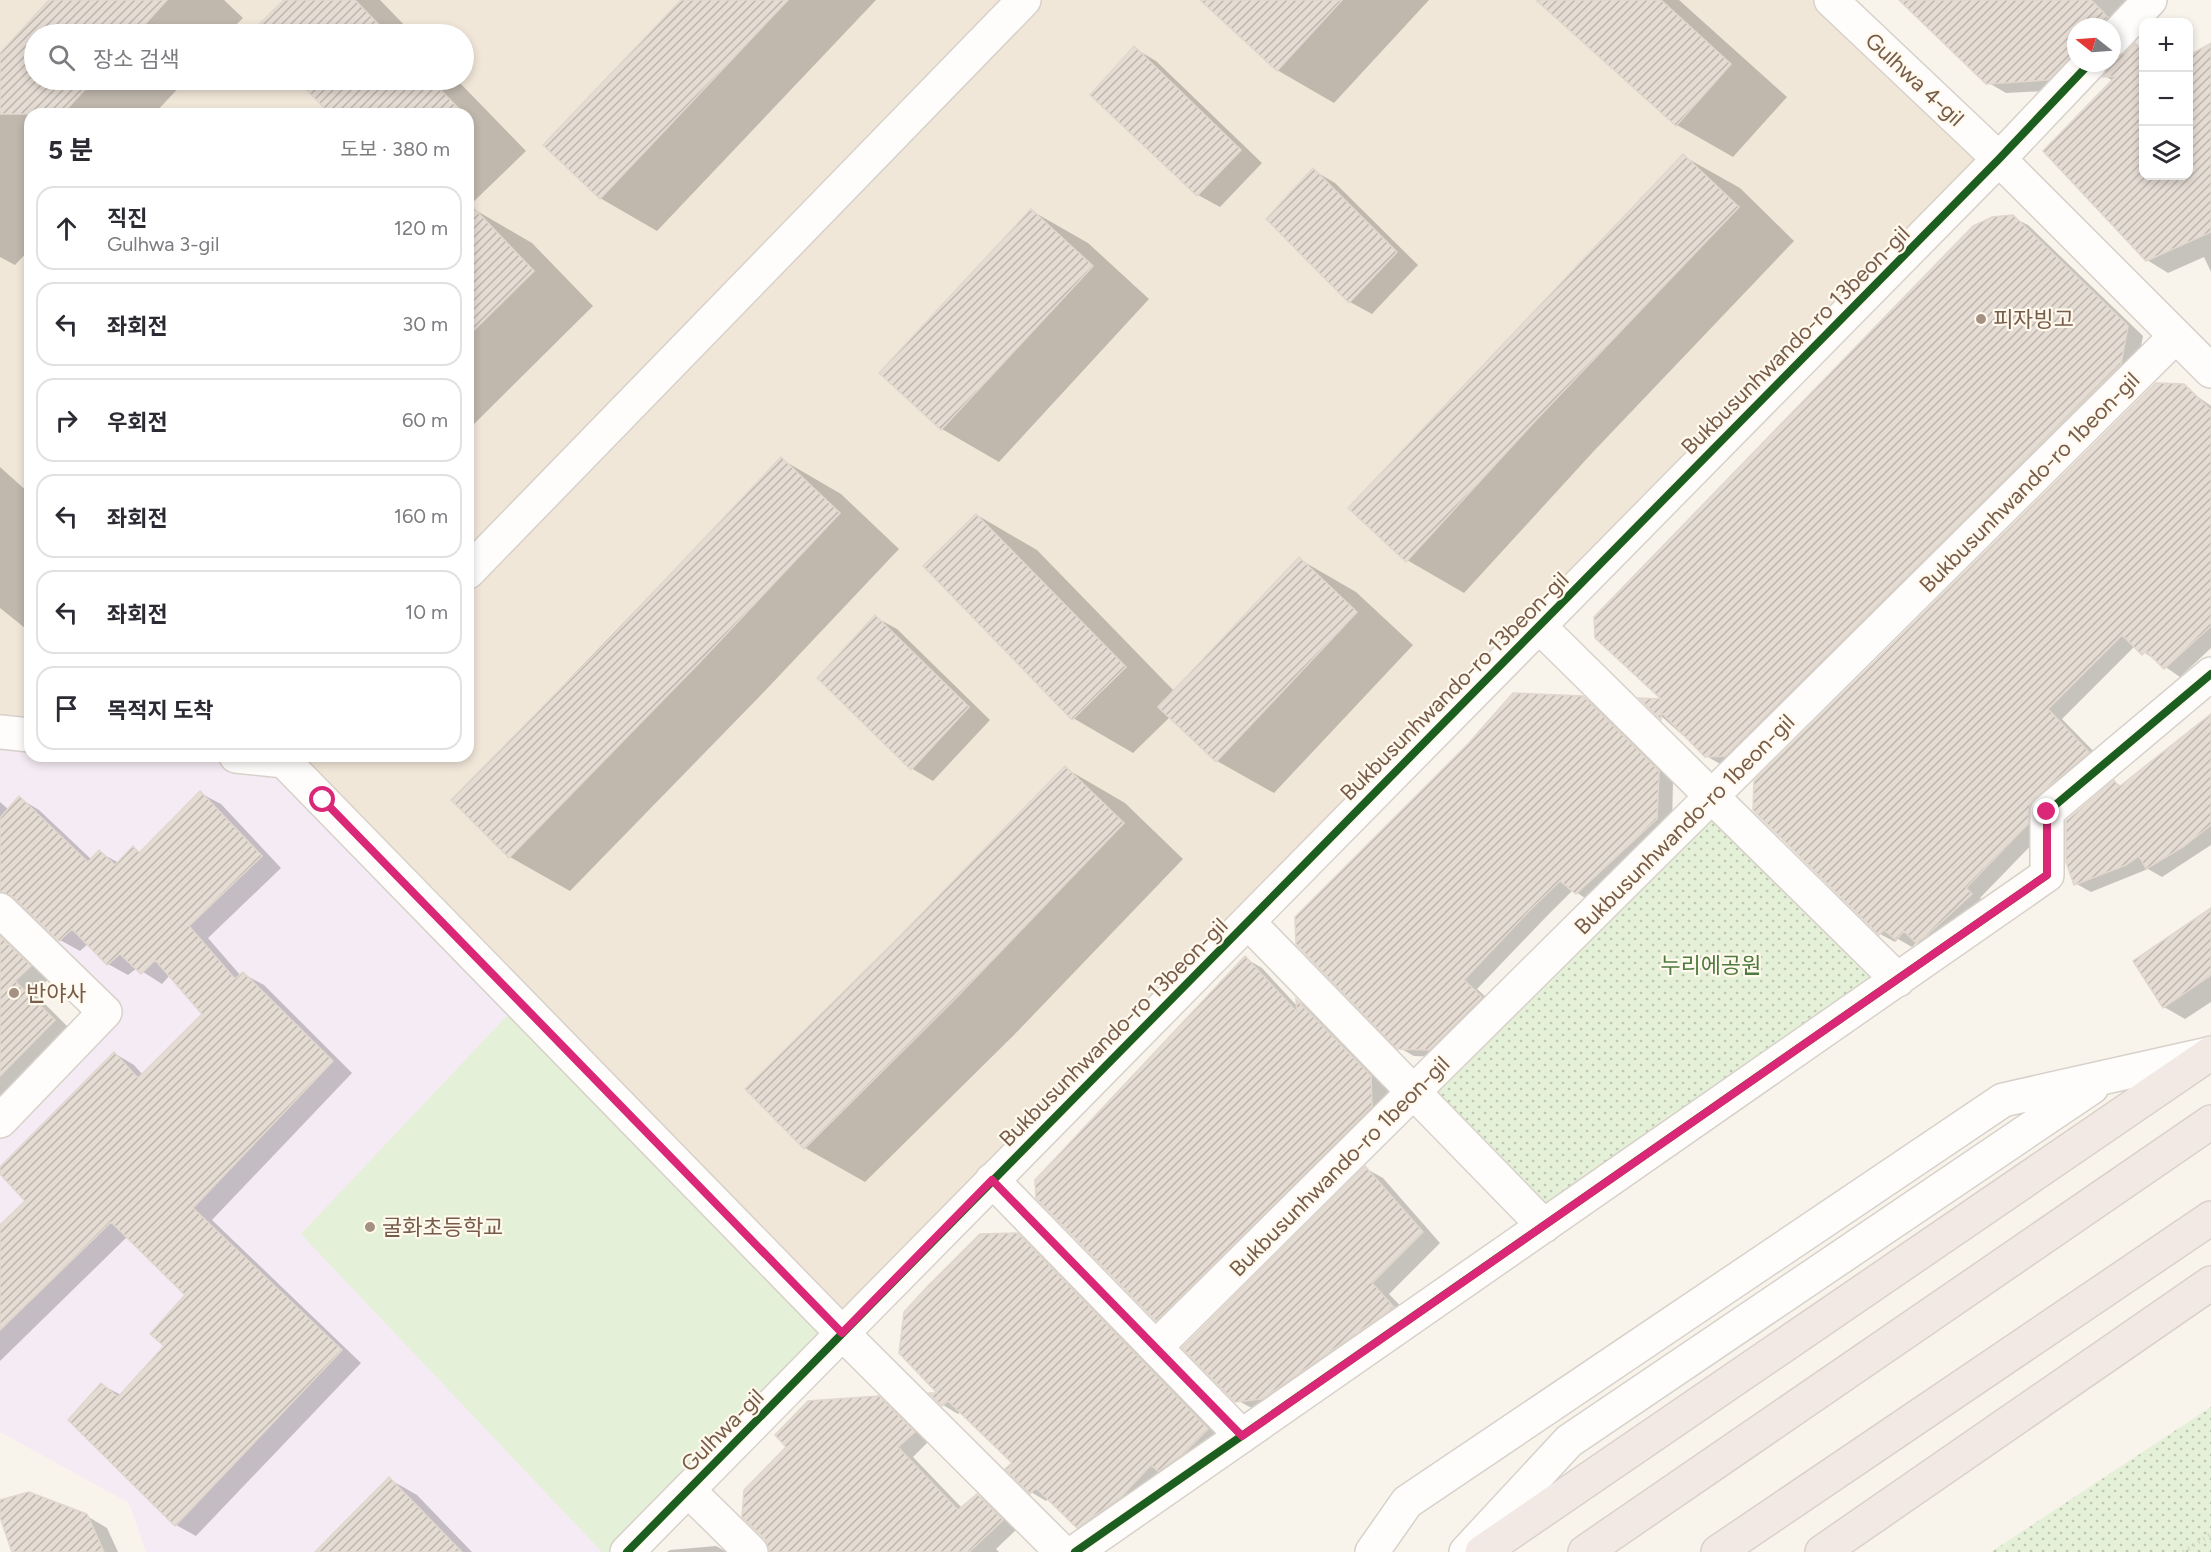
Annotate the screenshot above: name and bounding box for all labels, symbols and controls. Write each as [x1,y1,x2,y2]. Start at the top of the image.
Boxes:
north arrow [2067,18,2121,72]
map controls [2139,18,2193,180]
button: + [2139,18,2193,72]
search box [24,24,474,90]
street label: Gulhwa 4-gil [1860,27,1970,132]
icon: search [45,41,78,74]
text: 장소 검색 [93,46,179,73]
button: − [2139,72,2193,126]
button: layers [2139,126,2193,180]
text: 5 분 [48,134,93,166]
text: 도보 · 380 m [340,137,450,161]
text: 직진 [107,205,147,232]
icon: ahead [50,212,83,245]
text: 120 m [394,216,448,240]
street label: Bukbusunhwando-ro 13beon-gil [1675,220,1915,460]
text: Gulhwa 3-gil [107,232,219,256]
place label: 피자빙고 [1993,306,2074,333]
icon: left [50,308,83,341]
text: 30 m [402,312,448,336]
marker: 피자빙고 [1974,312,1988,326]
text: 좌회전 [107,313,168,340]
street label: Bukbusunhwando-ro 1beon-gil [1914,367,2145,598]
icon: right [50,404,83,437]
text: 60 m [402,408,448,432]
text: 우회전 [107,409,168,436]
icon: left [50,500,83,533]
text: 160 m [394,504,448,528]
text: 좌회전 [107,505,168,532]
street label: Bukbusunhwando-ro 13beon-gil [1334,566,1574,806]
icon: left [50,596,83,629]
text: 10 m [405,600,448,624]
text: 좌회전 [107,601,168,628]
icon: arrive [50,692,83,725]
text: 목적지 도착 [107,697,213,724]
street label: Bukbusunhwando-ro 1beon-gil [1569,709,1800,940]
route start [309,786,335,812]
route end [2033,798,2059,824]
street label: Bukbusunhwando-ro 13beon-gil [993,912,1233,1152]
park label: 누리에공원 [1660,952,1762,979]
place label: 반야사 [26,980,87,1007]
marker: 반야사 [7,986,21,1000]
street label: Bukbusunhwando-ro 1beon-gil [1224,1051,1455,1282]
place label: 굴화초등학교 [382,1214,503,1241]
marker: 굴화초등학교 [363,1220,377,1234]
street label: Gulhwa-gil [675,1383,769,1477]

